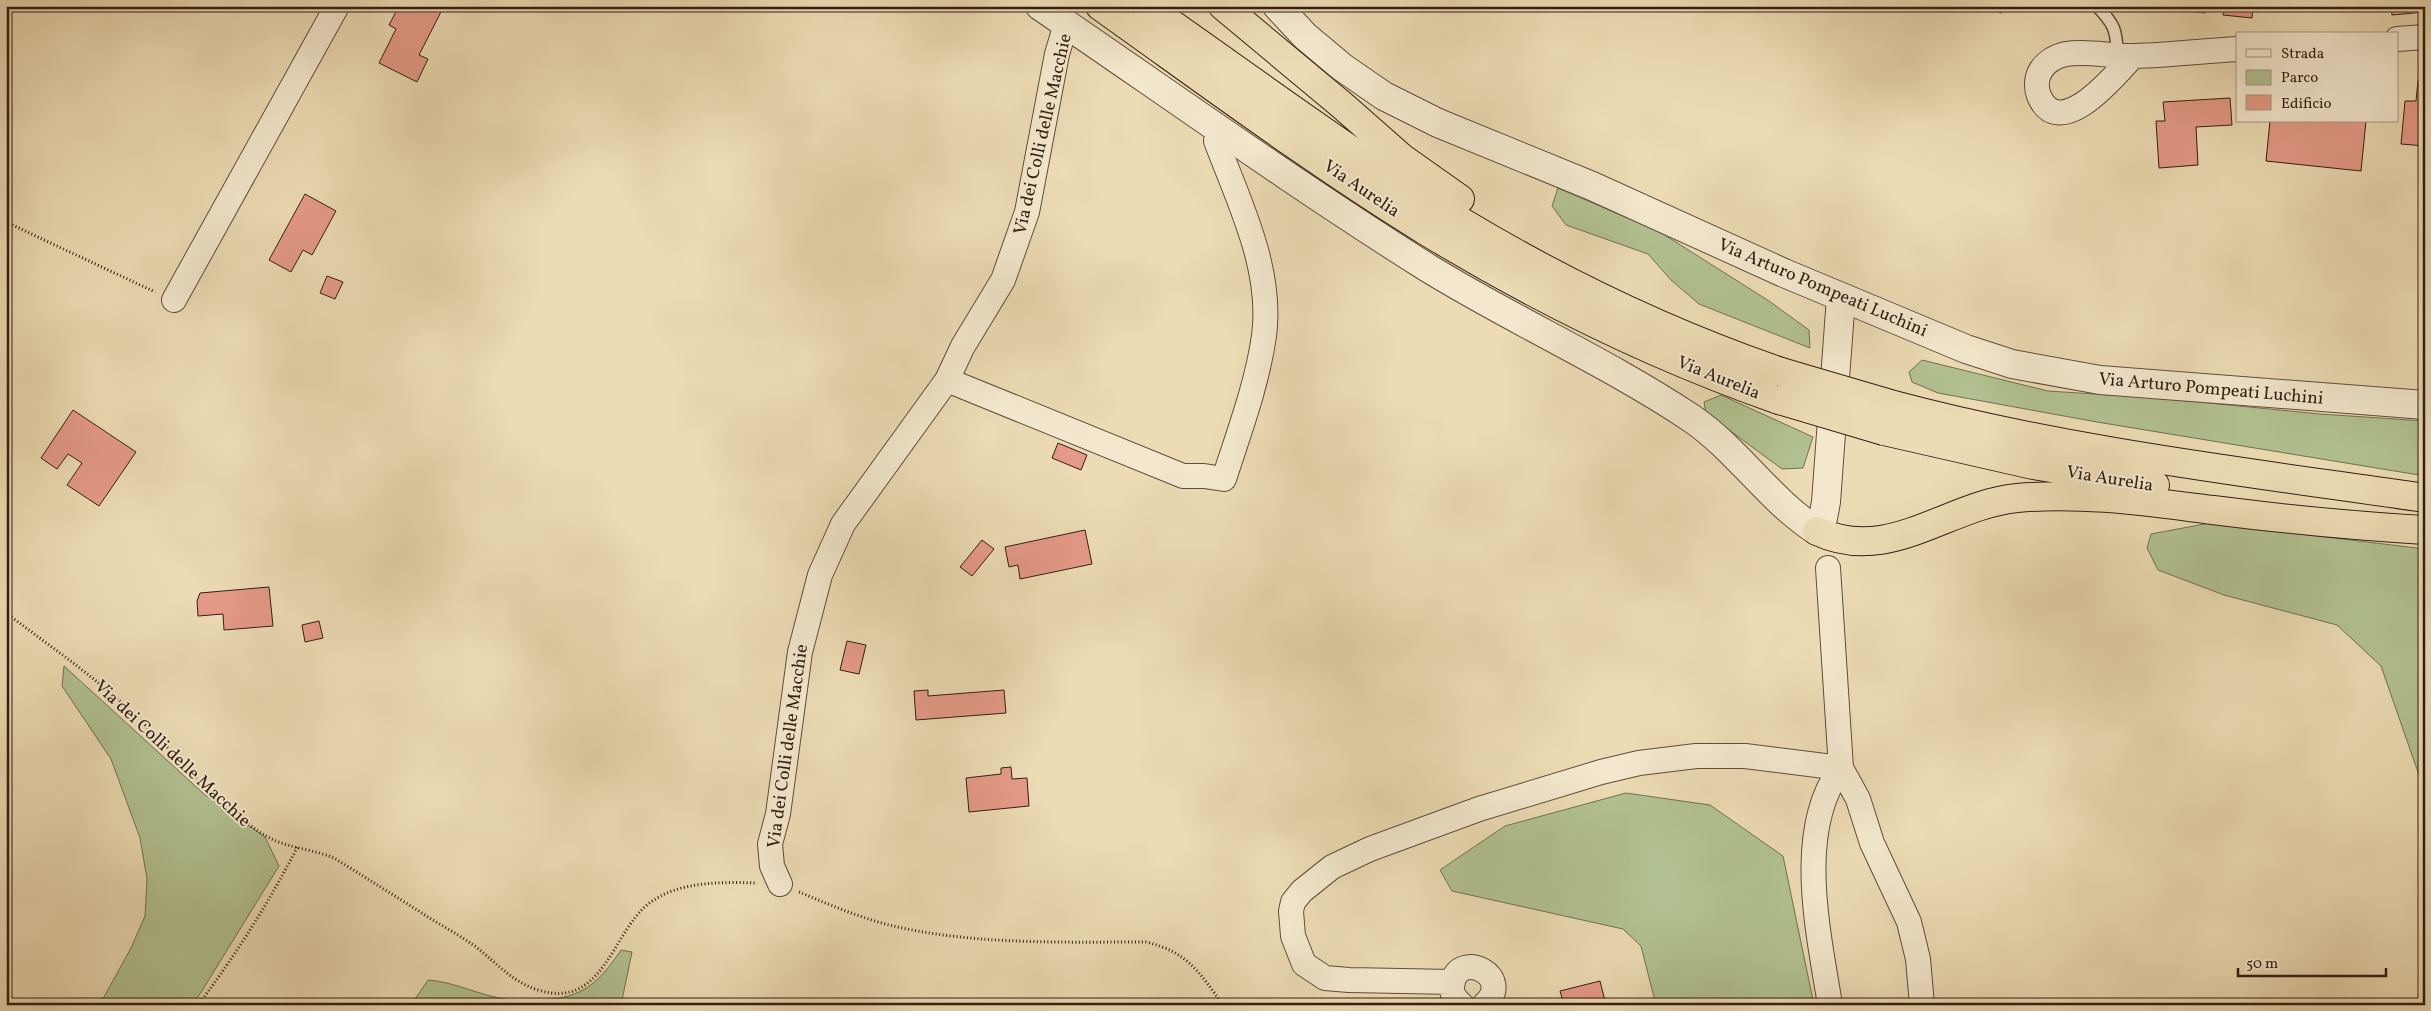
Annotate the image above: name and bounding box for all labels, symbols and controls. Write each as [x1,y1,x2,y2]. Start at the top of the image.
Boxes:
street label: Via dei Colli delle Macchie [1008,31,1079,237]
legend [2236,32,2398,122]
text: Strada [2281,44,2324,65]
text: Parco [2281,68,2318,89]
text: Edificio [2281,94,2332,115]
street label: Via Aurelia [1318,154,1405,224]
street label: Via Arturo Pompeati Luchini [1714,233,1931,344]
street label: Via Aurelia [1673,350,1764,406]
street label: Via Arturo Pompeati Luchini [2097,367,2324,412]
street label: Via Aurelia [2064,460,2155,499]
street label: Via dei Colli delle Macchie [762,643,815,850]
street label: Via dei Colli delle Macchie [88,675,256,833]
scale bar [2238,946,2386,978]
text: 50 m [2246,954,2278,975]

